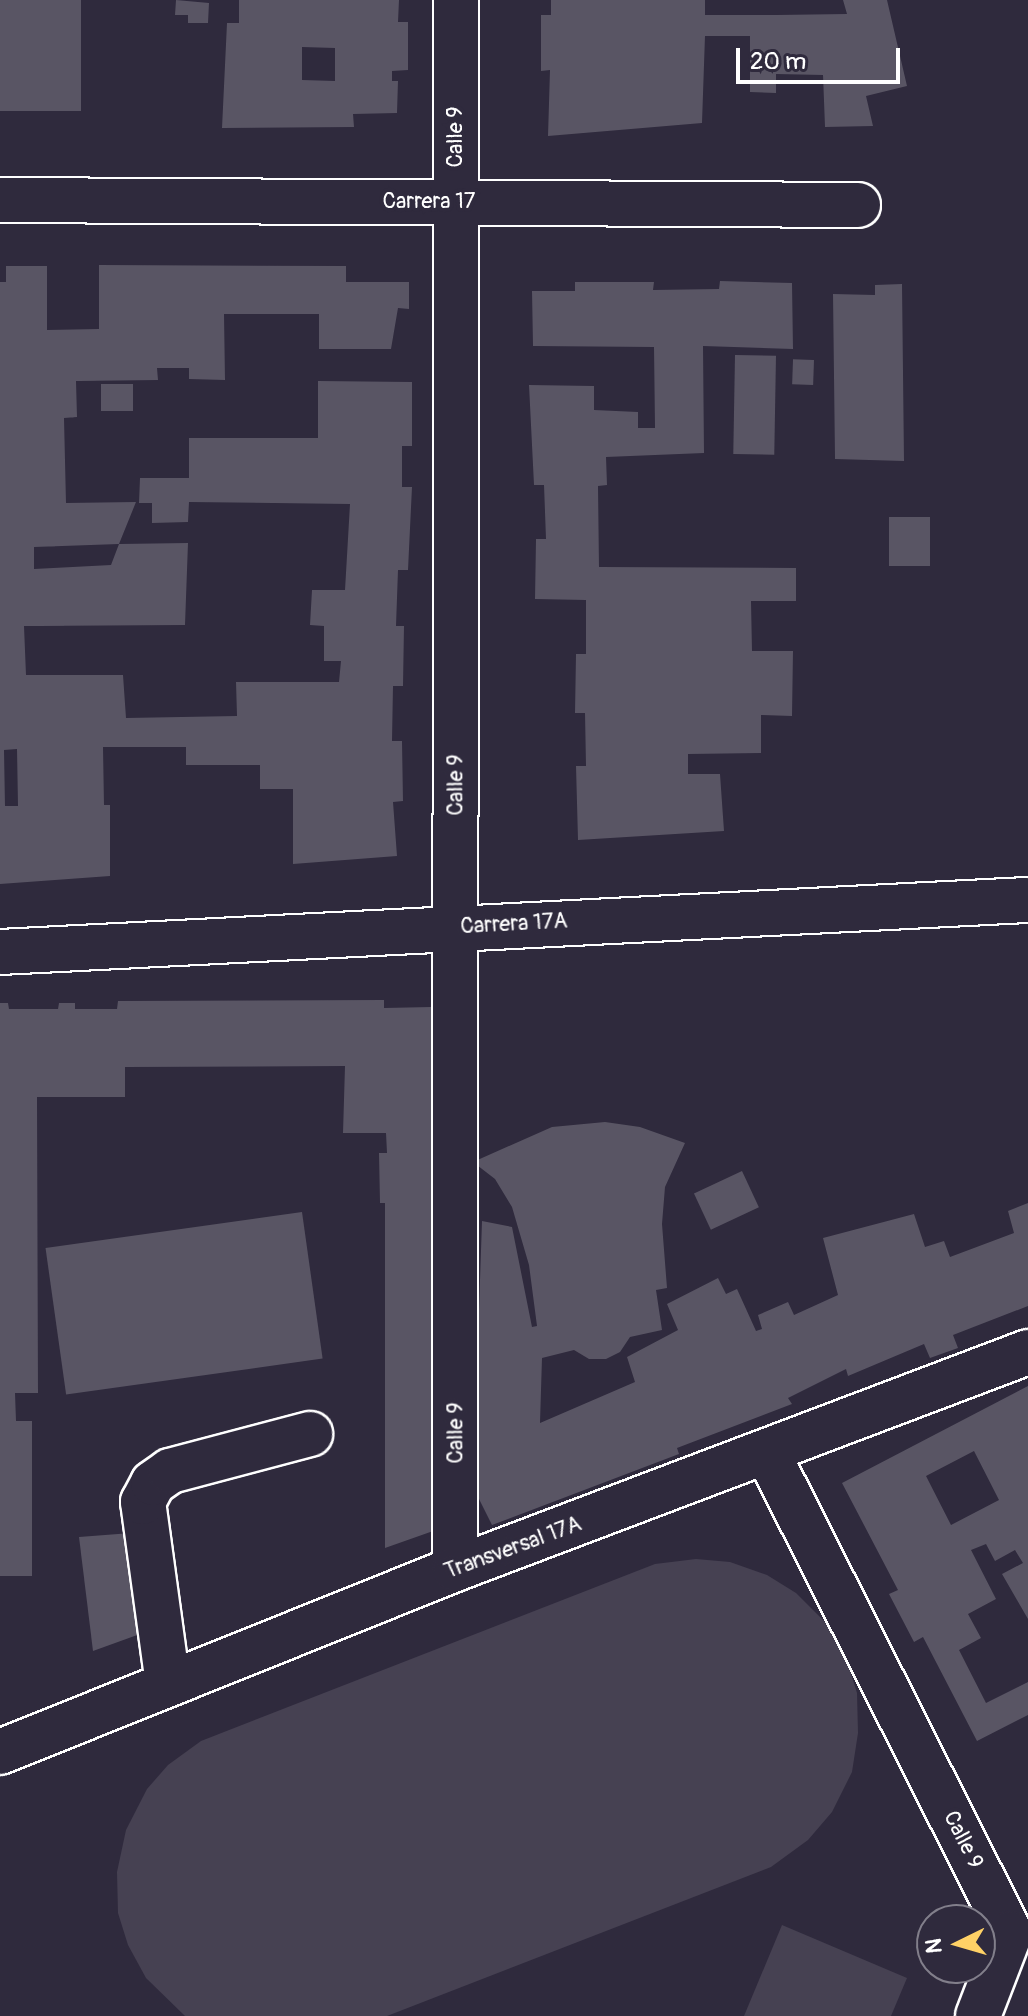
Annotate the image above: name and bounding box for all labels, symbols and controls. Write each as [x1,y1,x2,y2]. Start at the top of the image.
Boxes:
scale bar [740,32,904,82]
text: 20 m [750,47,806,76]
street label: Calle 9 [443,106,469,168]
street label: Carrera 17 [382,189,476,215]
street label: Calle 9 [443,754,469,816]
street label: Carrera 17A [460,908,568,940]
street label: Calle 9 [443,1402,469,1464]
street label: Transversal 17A [441,1511,585,1585]
street label: Calle 9 [937,1807,989,1873]
north arrow [916,1904,996,1984]
text: N [919,1937,949,1955]

